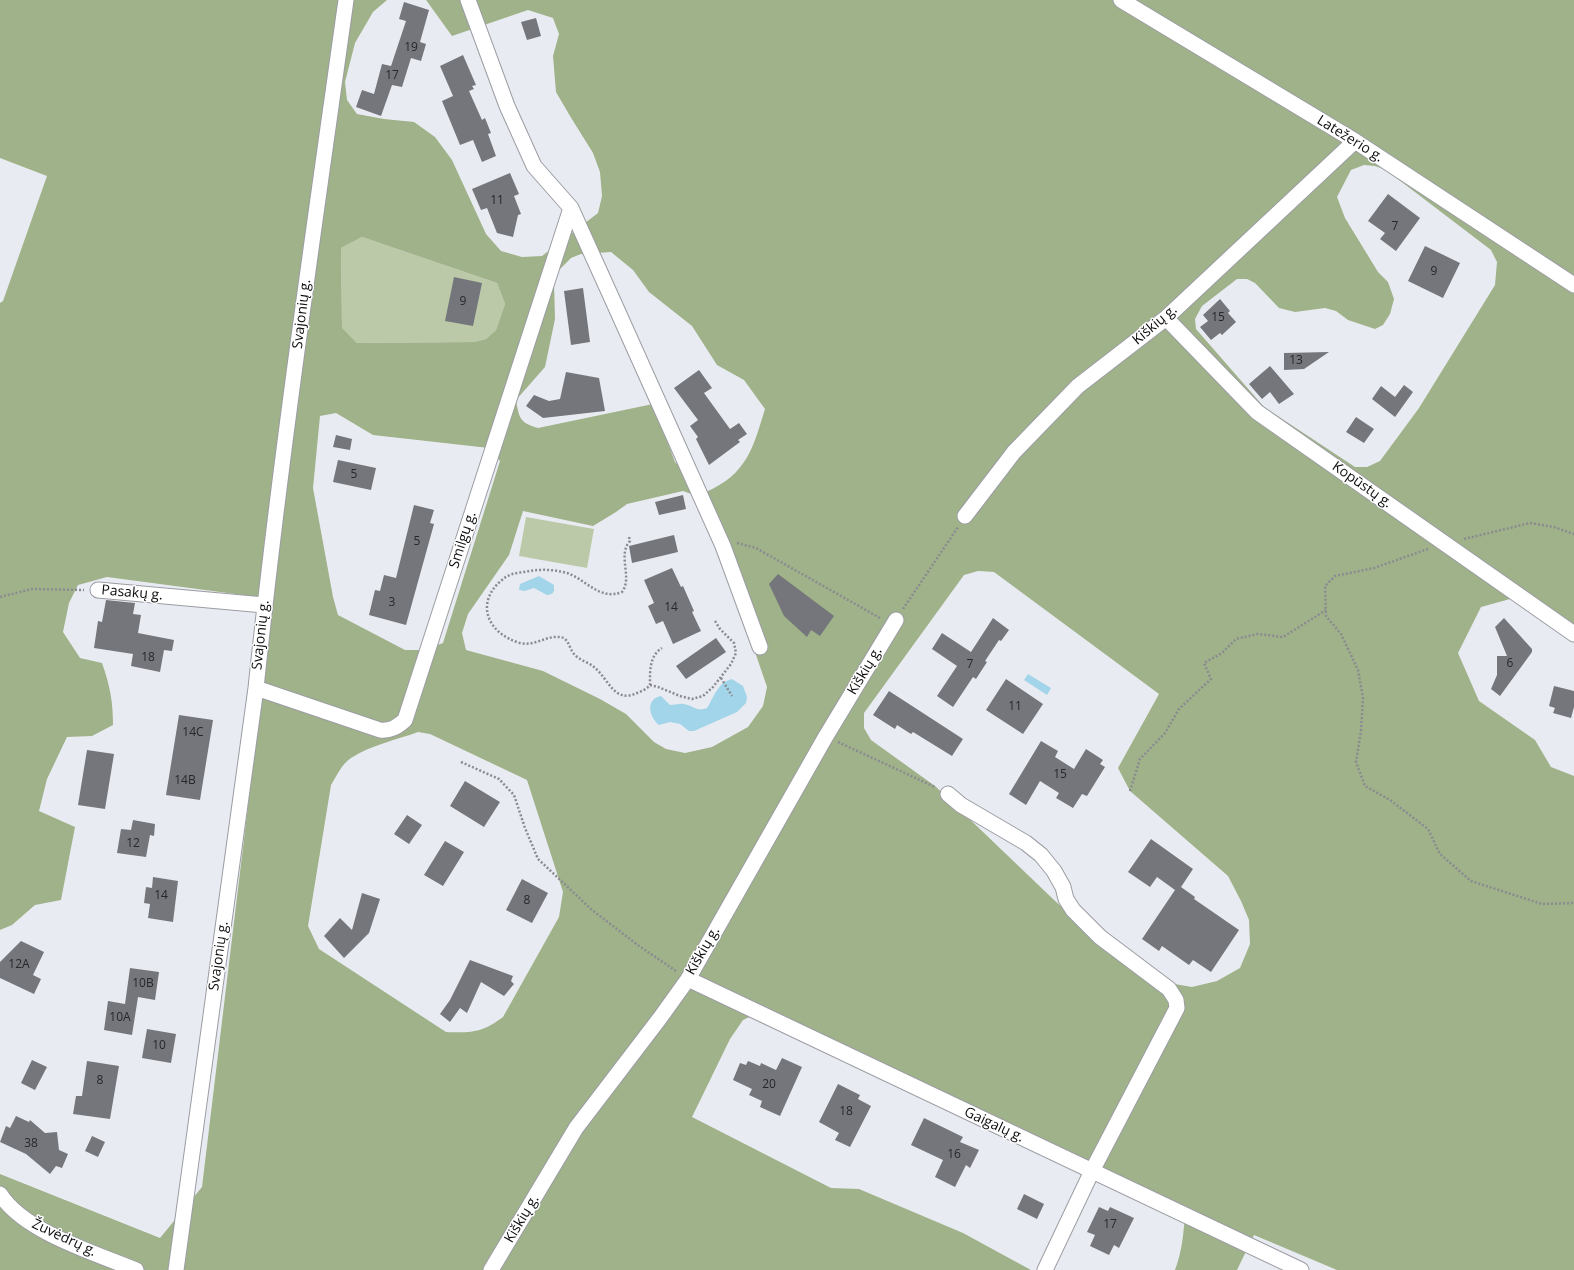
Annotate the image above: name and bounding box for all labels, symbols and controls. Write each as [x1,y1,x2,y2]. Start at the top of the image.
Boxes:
house number: 19 [404,41,418,55]
house number: 17 [385,69,399,83]
street label: Latežerio g. [1314,112,1386,166]
house number: 11 [490,194,504,208]
house number: 7 [1392,220,1398,234]
house number: 9 [1431,265,1437,279]
street label: Svajonių g. [289,278,315,350]
house number: 9 [460,295,466,309]
street label: Kiškių g. [1129,301,1181,349]
house number: 15 [1211,311,1225,325]
house number: 13 [1289,354,1303,368]
street label: Kopūstų g. [1329,458,1395,512]
house number: 5 [351,468,357,482]
street label: Smilgų g. [446,509,480,571]
house number: 5 [414,535,420,549]
street label: Pasakų g. [101,582,163,604]
house number: 3 [389,596,395,610]
street label: Svajonių g. [249,599,273,671]
house number: 14 [664,601,678,615]
street label: Kiškių g. [844,644,886,698]
house number: 18 [141,651,155,665]
house number: 6 [1507,657,1513,671]
house number: 7 [967,658,973,672]
house number: 11 [1008,700,1022,714]
house number: 14C [182,726,204,740]
house number: 15 [1053,768,1067,782]
house number: 14B [174,774,196,788]
house number: 12 [126,837,140,851]
house number: 14 [154,889,168,903]
house number: 8 [524,894,530,908]
street label: Svajonių g. [206,920,232,992]
street label: Kiškių g. [682,924,724,978]
house number: 12A [8,958,30,972]
house number: 10B [132,977,154,991]
house number: 10A [109,1011,131,1025]
house number: 10 [152,1039,166,1053]
house number: 8 [97,1074,103,1088]
house number: 20 [762,1078,776,1092]
street label: Gaigalų g. [961,1104,1027,1146]
house number: 18 [839,1105,853,1119]
house number: 38 [24,1137,38,1151]
house number: 16 [947,1148,961,1162]
street label: Kiškių g. [501,1192,543,1246]
street label: Žuvėdrų g. [29,1216,99,1260]
house number: 17 [1103,1218,1117,1232]

